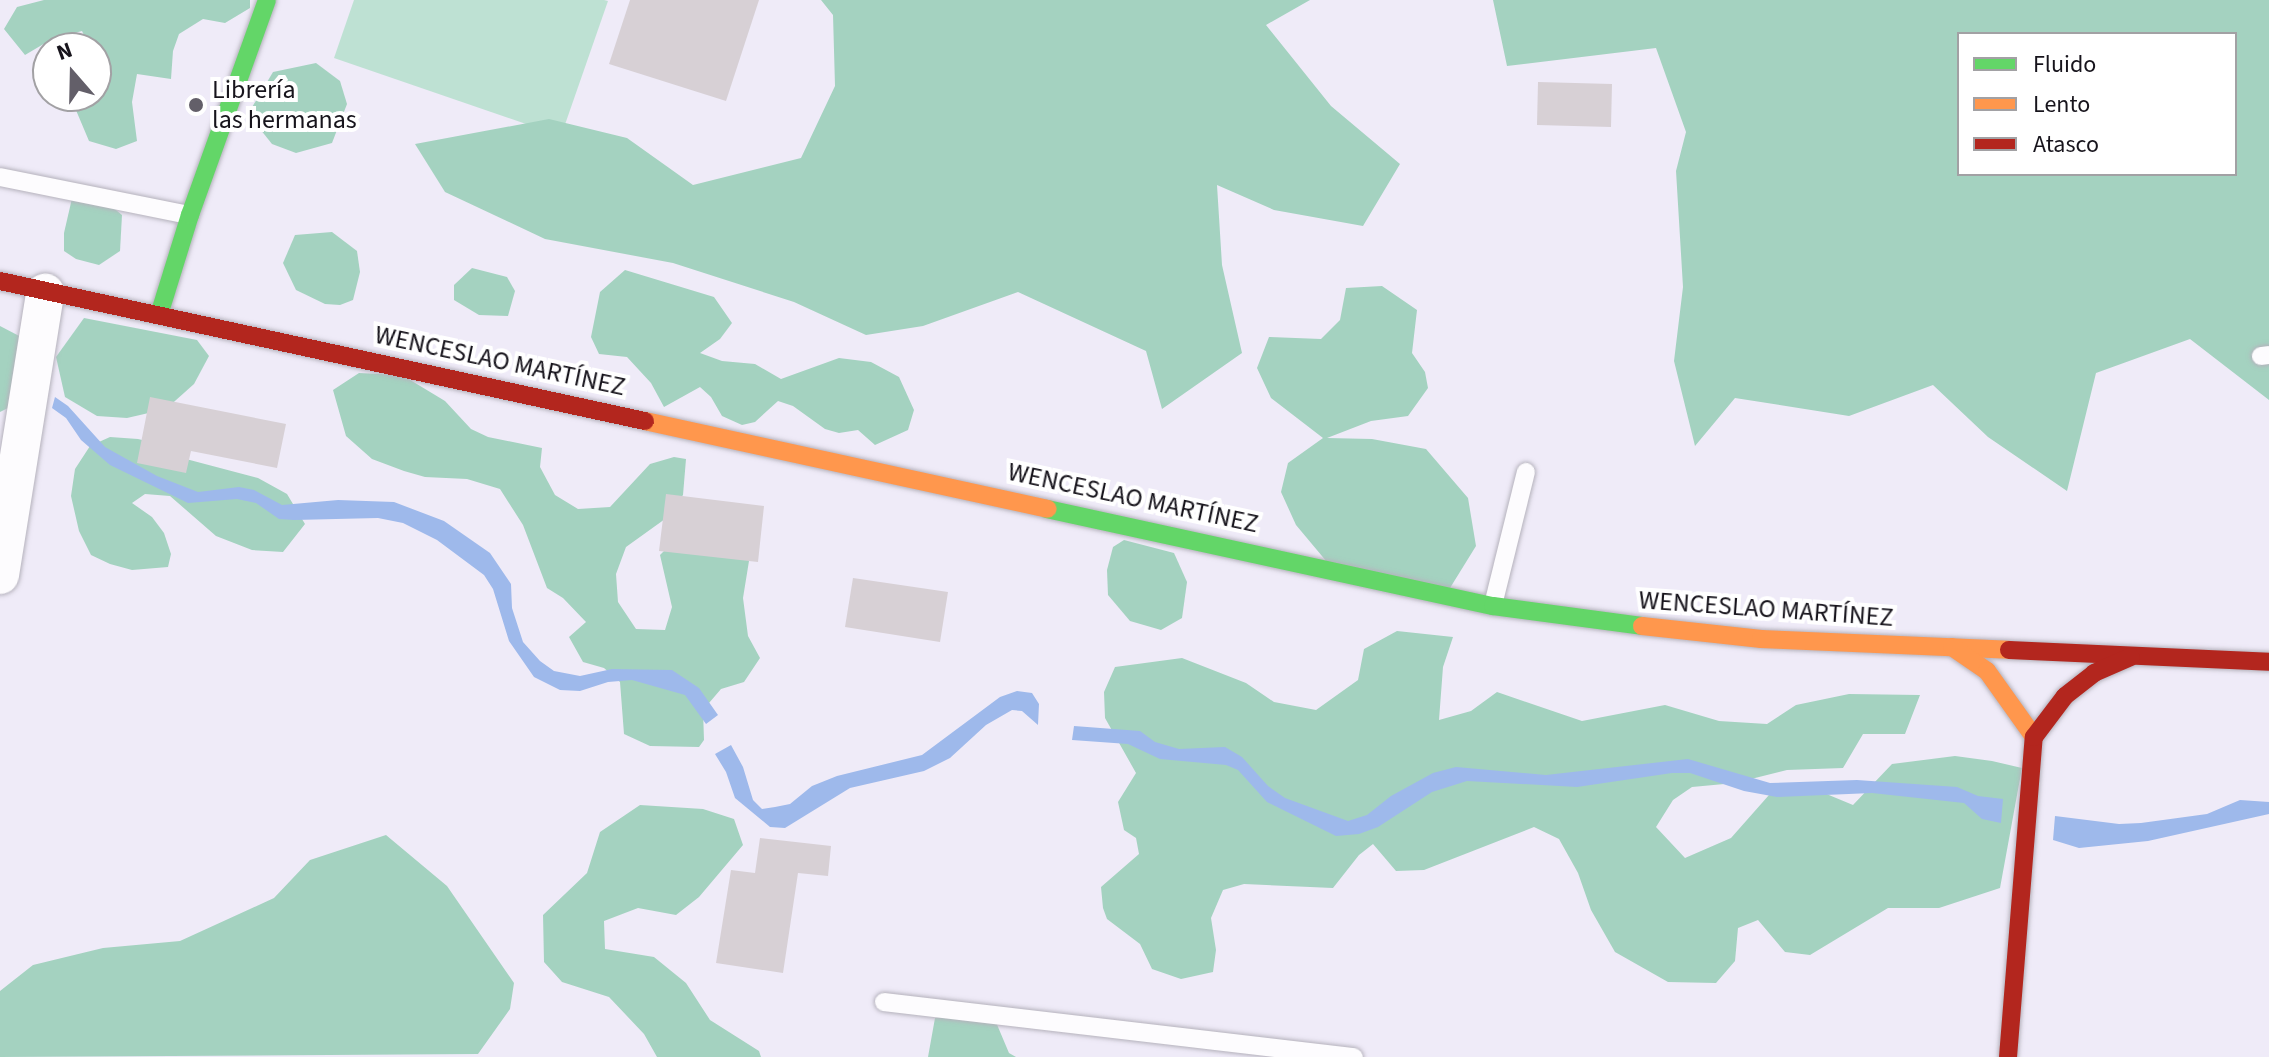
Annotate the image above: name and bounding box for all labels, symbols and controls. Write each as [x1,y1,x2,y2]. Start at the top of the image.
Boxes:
north arrow [32,32,112,112]
legend [1957,32,2237,176]
text: N [52,34,77,69]
text: Fluido [2033,47,2096,82]
place label: Librería las hermanas [212,74,357,136]
text: Lento [2033,87,2090,122]
marker: Librería las hermanas [187,96,205,114]
text: Atasco [2033,127,2099,162]
street label: WENCESLAO MARTÍNEZ [372,319,628,403]
street label: WENCESLAO MARTÍNEZ [1005,456,1261,540]
street label: WENCESLAO MARTÍNEZ [1638,585,1894,633]

